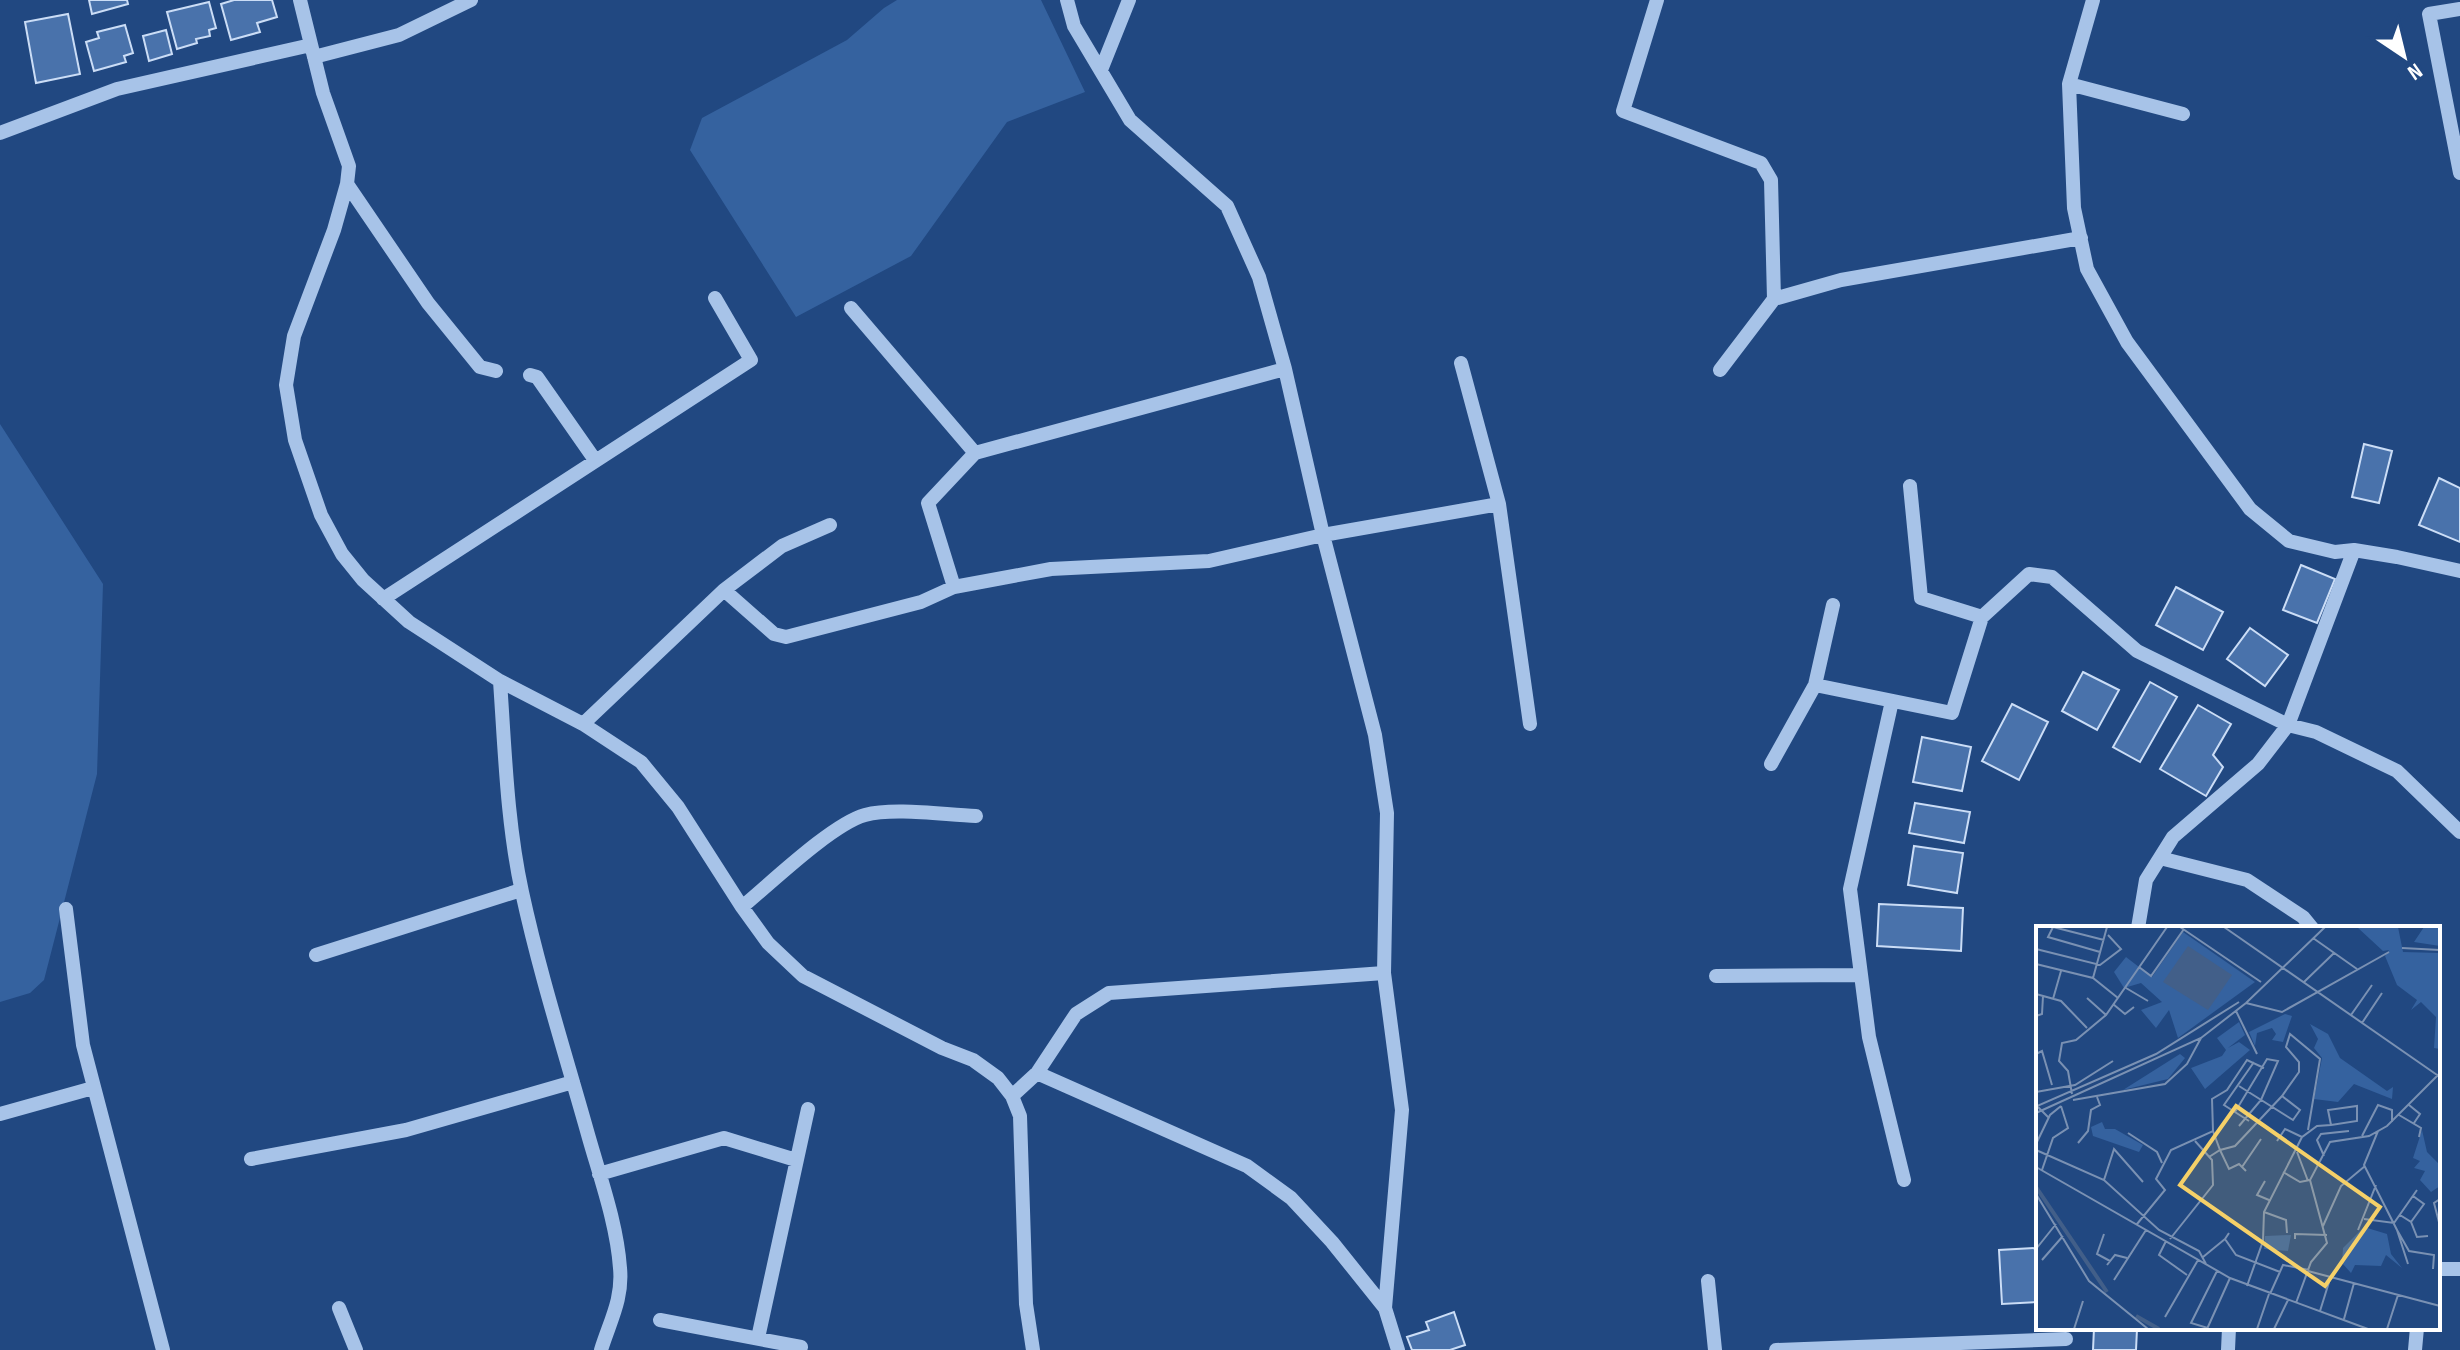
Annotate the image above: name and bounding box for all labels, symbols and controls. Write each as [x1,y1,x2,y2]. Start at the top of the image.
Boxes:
north arrow [2364,16,2444,96]
text: N [2402,57,2427,86]
inset map [2036,926,2440,1330]

